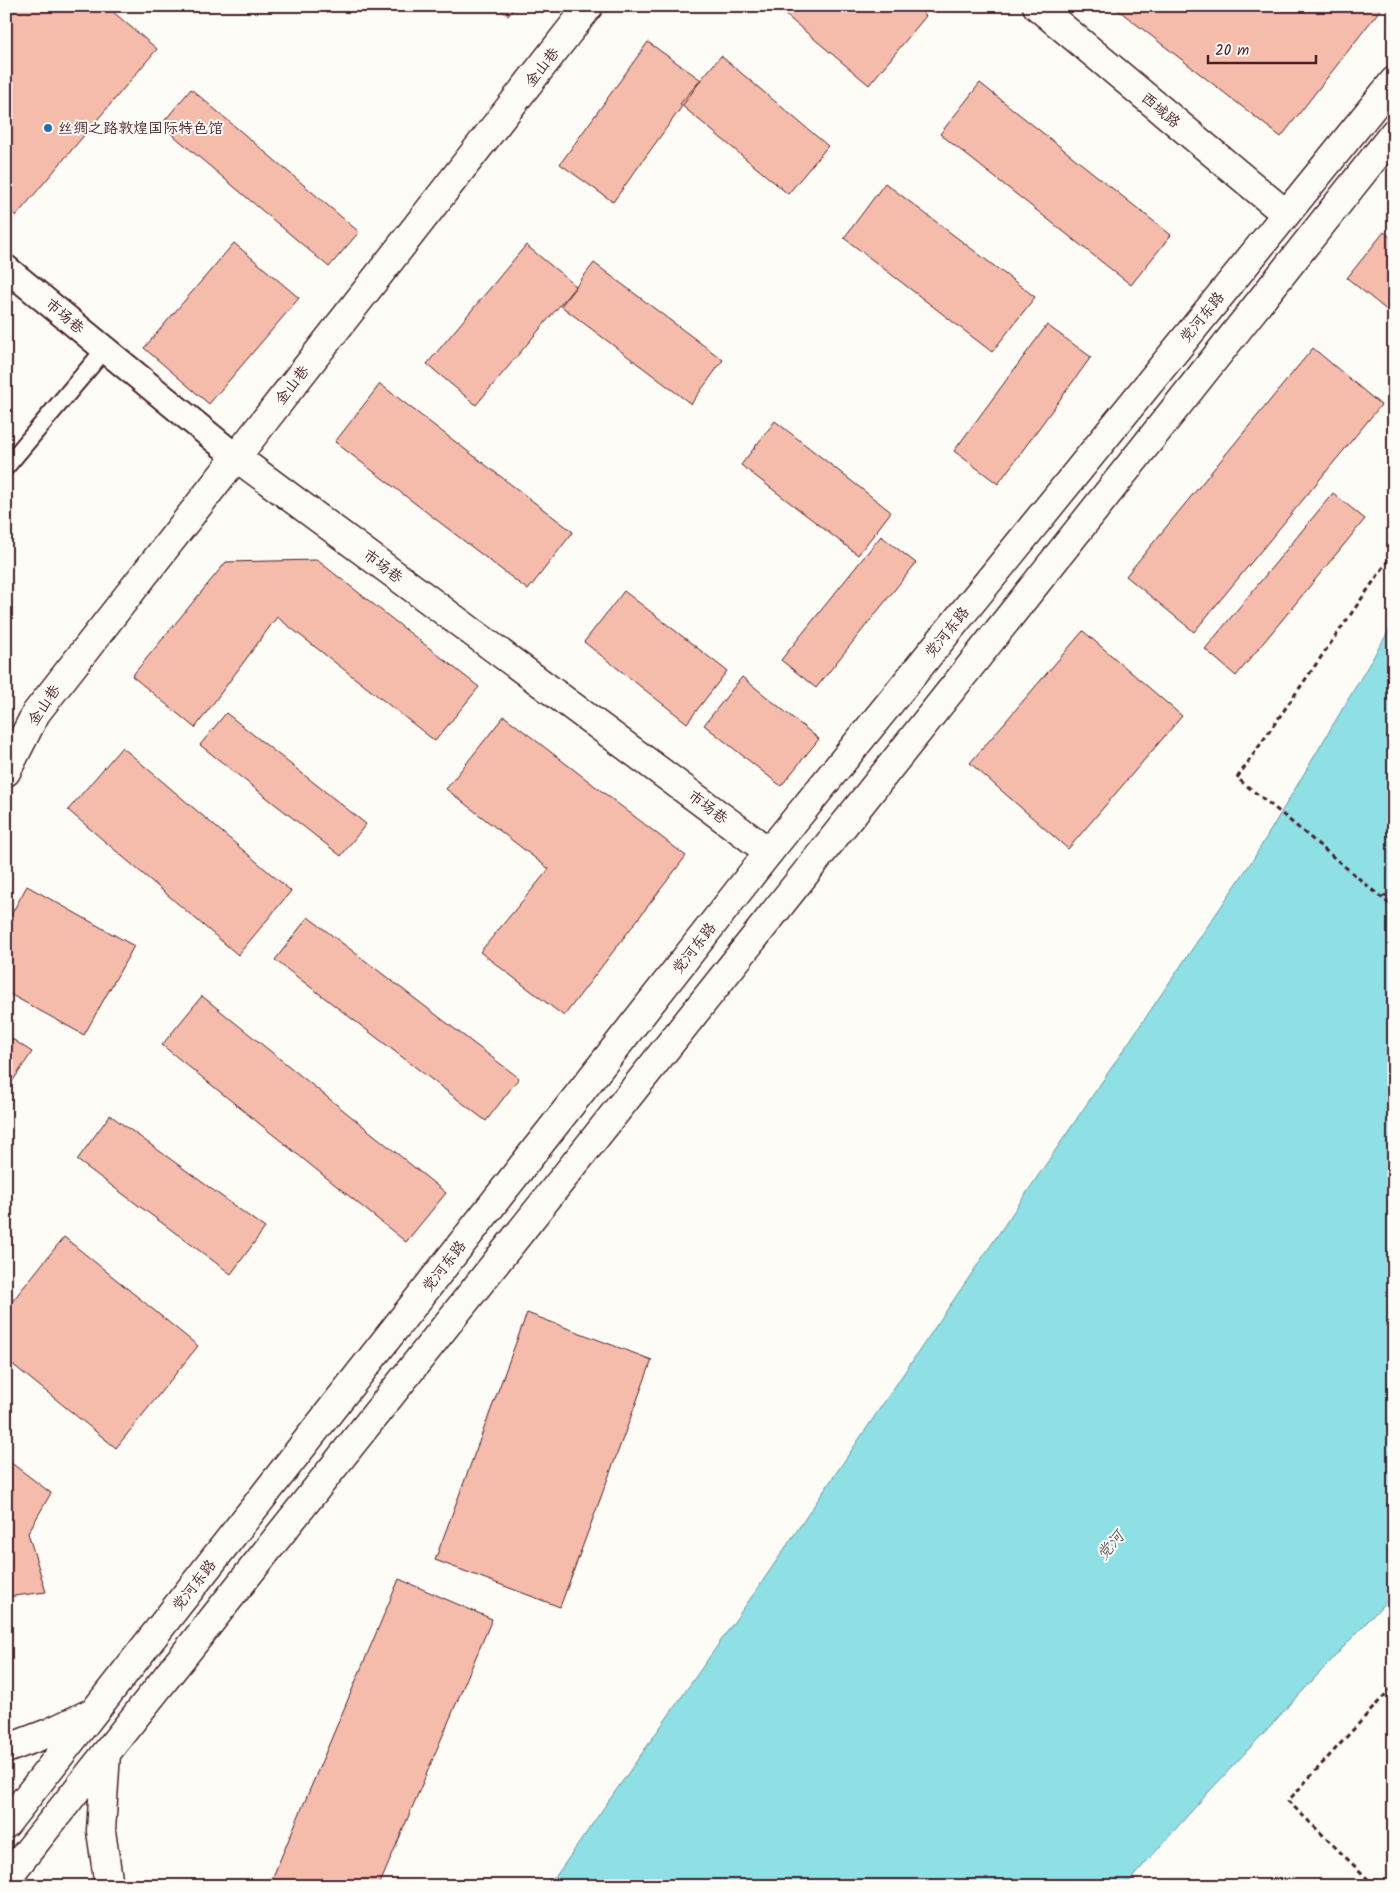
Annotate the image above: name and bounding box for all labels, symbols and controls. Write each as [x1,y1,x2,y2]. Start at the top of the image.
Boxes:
scale bar [1208,32,1315,64]
text: 20 m [1215,39,1249,63]
street label: 金山巷 [519,42,566,93]
street label: 西域路 [1135,87,1185,134]
place label: 丝绸之路敦煌国际特色馆 [58,117,223,141]
marker: 丝绸之路敦煌国际特色馆 [42,122,54,134]
street label: 党河东路 [1175,287,1231,349]
street label: 市场巷 [39,293,89,340]
street label: 金山巷 [269,360,316,411]
street label: 市场巷 [357,544,408,590]
street label: 党河东路 [920,602,976,664]
street label: 金山巷 [22,680,67,731]
street label: 市场巷 [682,785,733,831]
street label: 党河东路 [667,918,723,980]
street label: 党河东路 [417,1236,473,1298]
water label: 党河 [1091,1523,1133,1566]
street label: 党河东路 [167,1555,223,1617]

